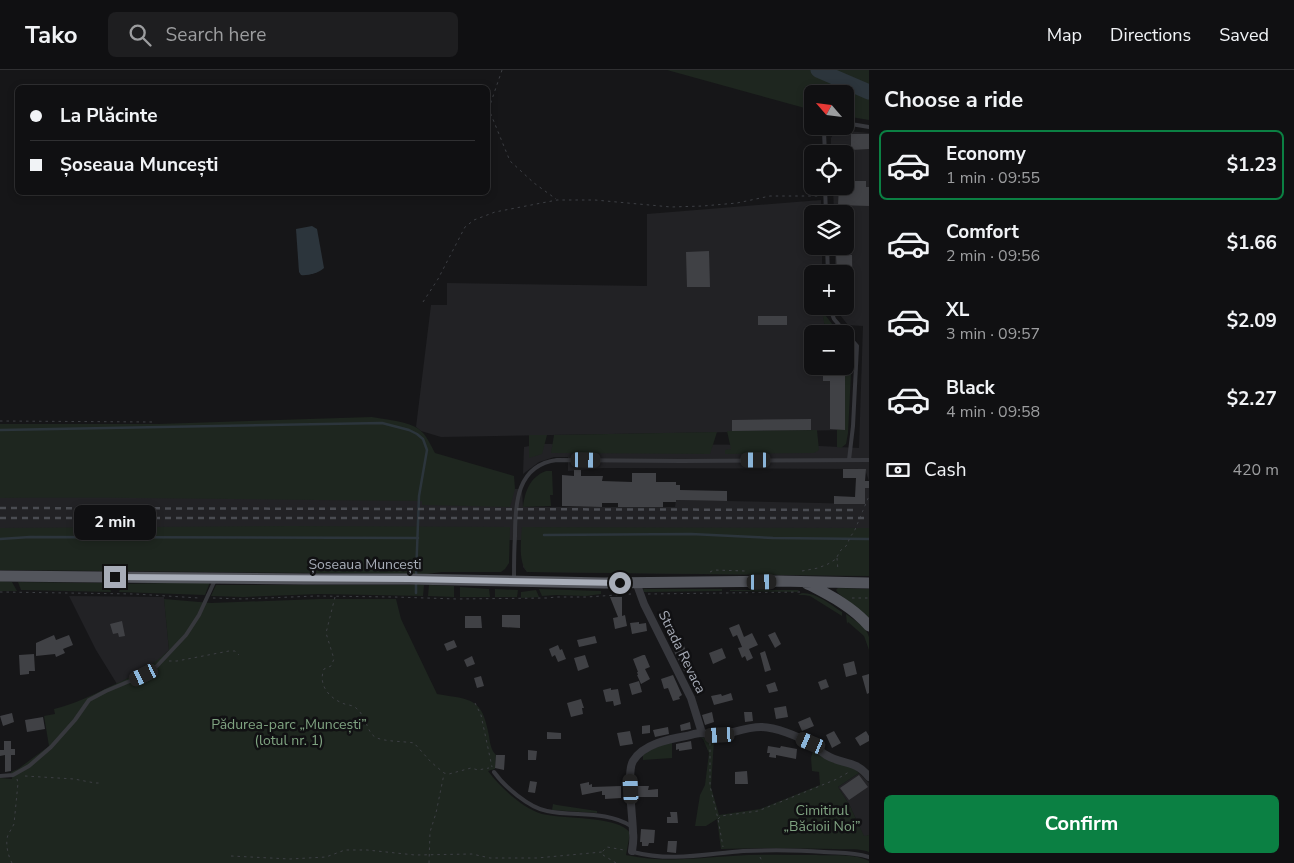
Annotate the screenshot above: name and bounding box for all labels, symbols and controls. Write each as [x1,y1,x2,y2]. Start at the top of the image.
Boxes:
search box [108,12,458,57]
text: Tako [25,19,78,51]
icon: search [126,21,154,49]
text: Search here [166,22,266,48]
text: Map [1047,23,1082,47]
text: Directions [1110,23,1191,47]
text: Saved [1219,23,1269,47]
north arrow [804,85,854,135]
map controls [804,85,854,375]
text: Choose a ride [884,85,1023,115]
text: La Plăcinte [60,103,157,129]
text: Economy [946,141,1026,167]
icon: car [886,143,931,188]
button: locate [804,145,854,195]
text: Șoseaua Muncești [60,152,218,178]
text: $1.23 [1227,152,1277,178]
text: 1 min · 09:55 [946,167,1040,189]
button: layers [804,205,854,255]
text: Comfort [946,219,1019,245]
icon: car [886,221,931,266]
text: $1.66 [1227,230,1277,256]
text: 2 min · 09:56 [946,245,1040,267]
button: + [804,265,854,315]
text: XL [946,297,969,323]
icon: car [886,299,931,344]
text: $2.09 [1227,308,1277,334]
text: 3 min · 09:57 [946,323,1040,345]
button: − [804,325,854,375]
text: Black [946,375,995,401]
icon: car [886,377,931,422]
text: $2.27 [1227,386,1277,412]
text: 4 min · 09:58 [946,401,1040,423]
car [570,452,601,468]
car [741,453,771,468]
icon: cash [884,456,912,484]
text: Cash [924,457,966,483]
text: 420 m [1232,459,1279,481]
callout: 2 min [74,504,156,540]
text: 2 min [94,511,136,533]
street label: Șoseaua Muncești [308,555,422,574]
route end [104,566,126,588]
route start [609,572,631,594]
car [746,574,777,590]
street label: Strada Revaca [654,607,710,697]
car [127,662,160,688]
park label: Pădurea-parc „Muncești” (lotul nr. 1) [211,715,367,750]
car [704,727,735,743]
car [794,730,827,756]
car [622,774,639,804]
button: Confirm [884,795,1279,853]
park label: Cimitirul „Băcioii Noi” [784,801,860,836]

